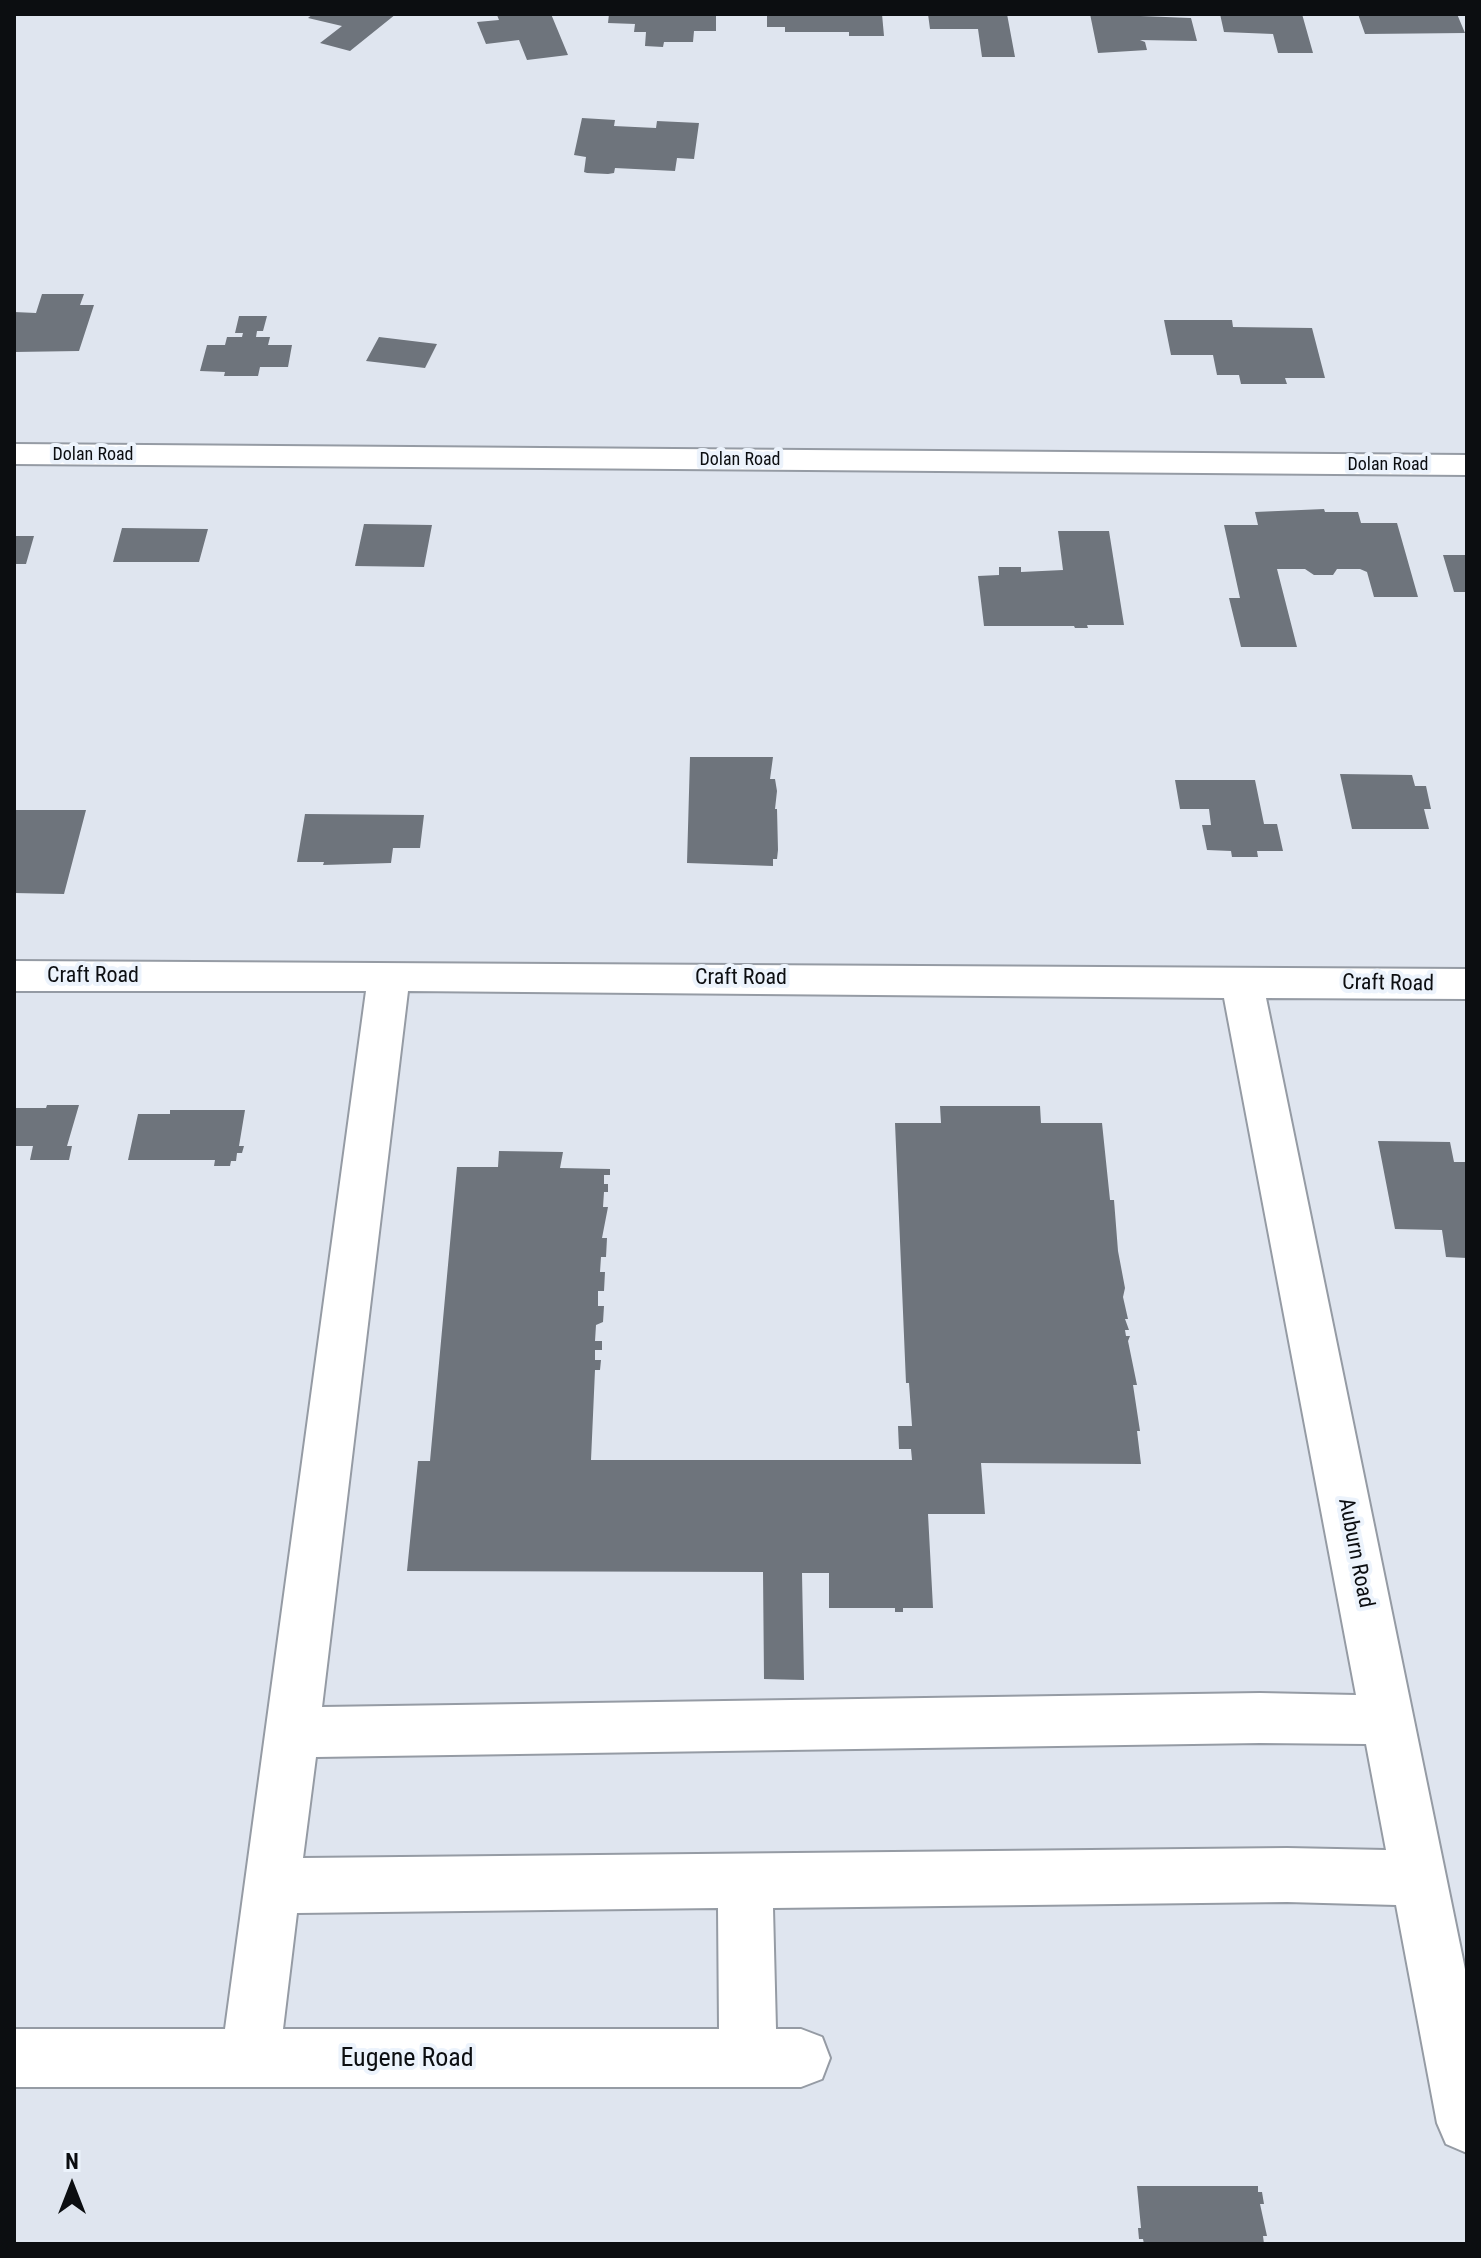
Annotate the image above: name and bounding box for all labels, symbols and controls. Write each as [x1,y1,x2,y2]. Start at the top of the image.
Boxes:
street label: Dolan Road [52,444,134,466]
street label: Dolan Road [699,449,781,471]
street label: Dolan Road [1347,454,1429,476]
street label: Craft Road [47,963,139,989]
street label: Craft Road [695,965,787,991]
street label: Craft Road [1342,970,1434,998]
street label: Auburn Road [1331,1496,1379,1610]
street label: Eugene Road [340,2043,474,2075]
north arrow [32,2146,112,2226]
text: N [65,2149,79,2174]

